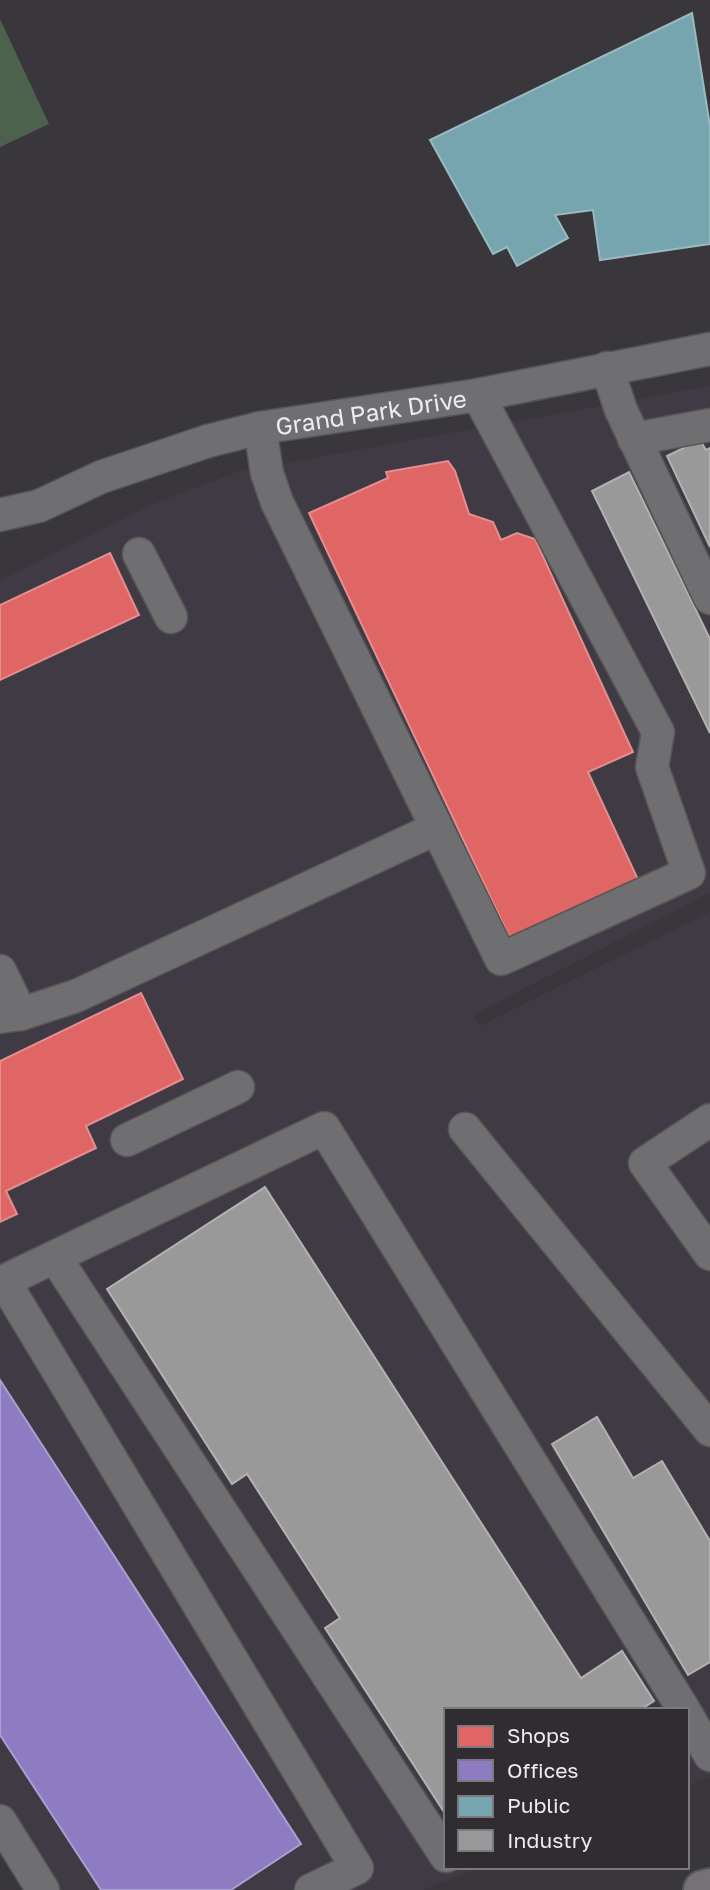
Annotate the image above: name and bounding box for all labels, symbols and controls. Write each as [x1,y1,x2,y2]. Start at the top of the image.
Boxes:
street label: Grand Park Drive [273,382,468,440]
legend [444,1708,689,1869]
text: Shops [507,1722,570,1748]
text: Offices [507,1757,578,1783]
text: Public [507,1792,570,1818]
text: Industry [507,1827,592,1853]

